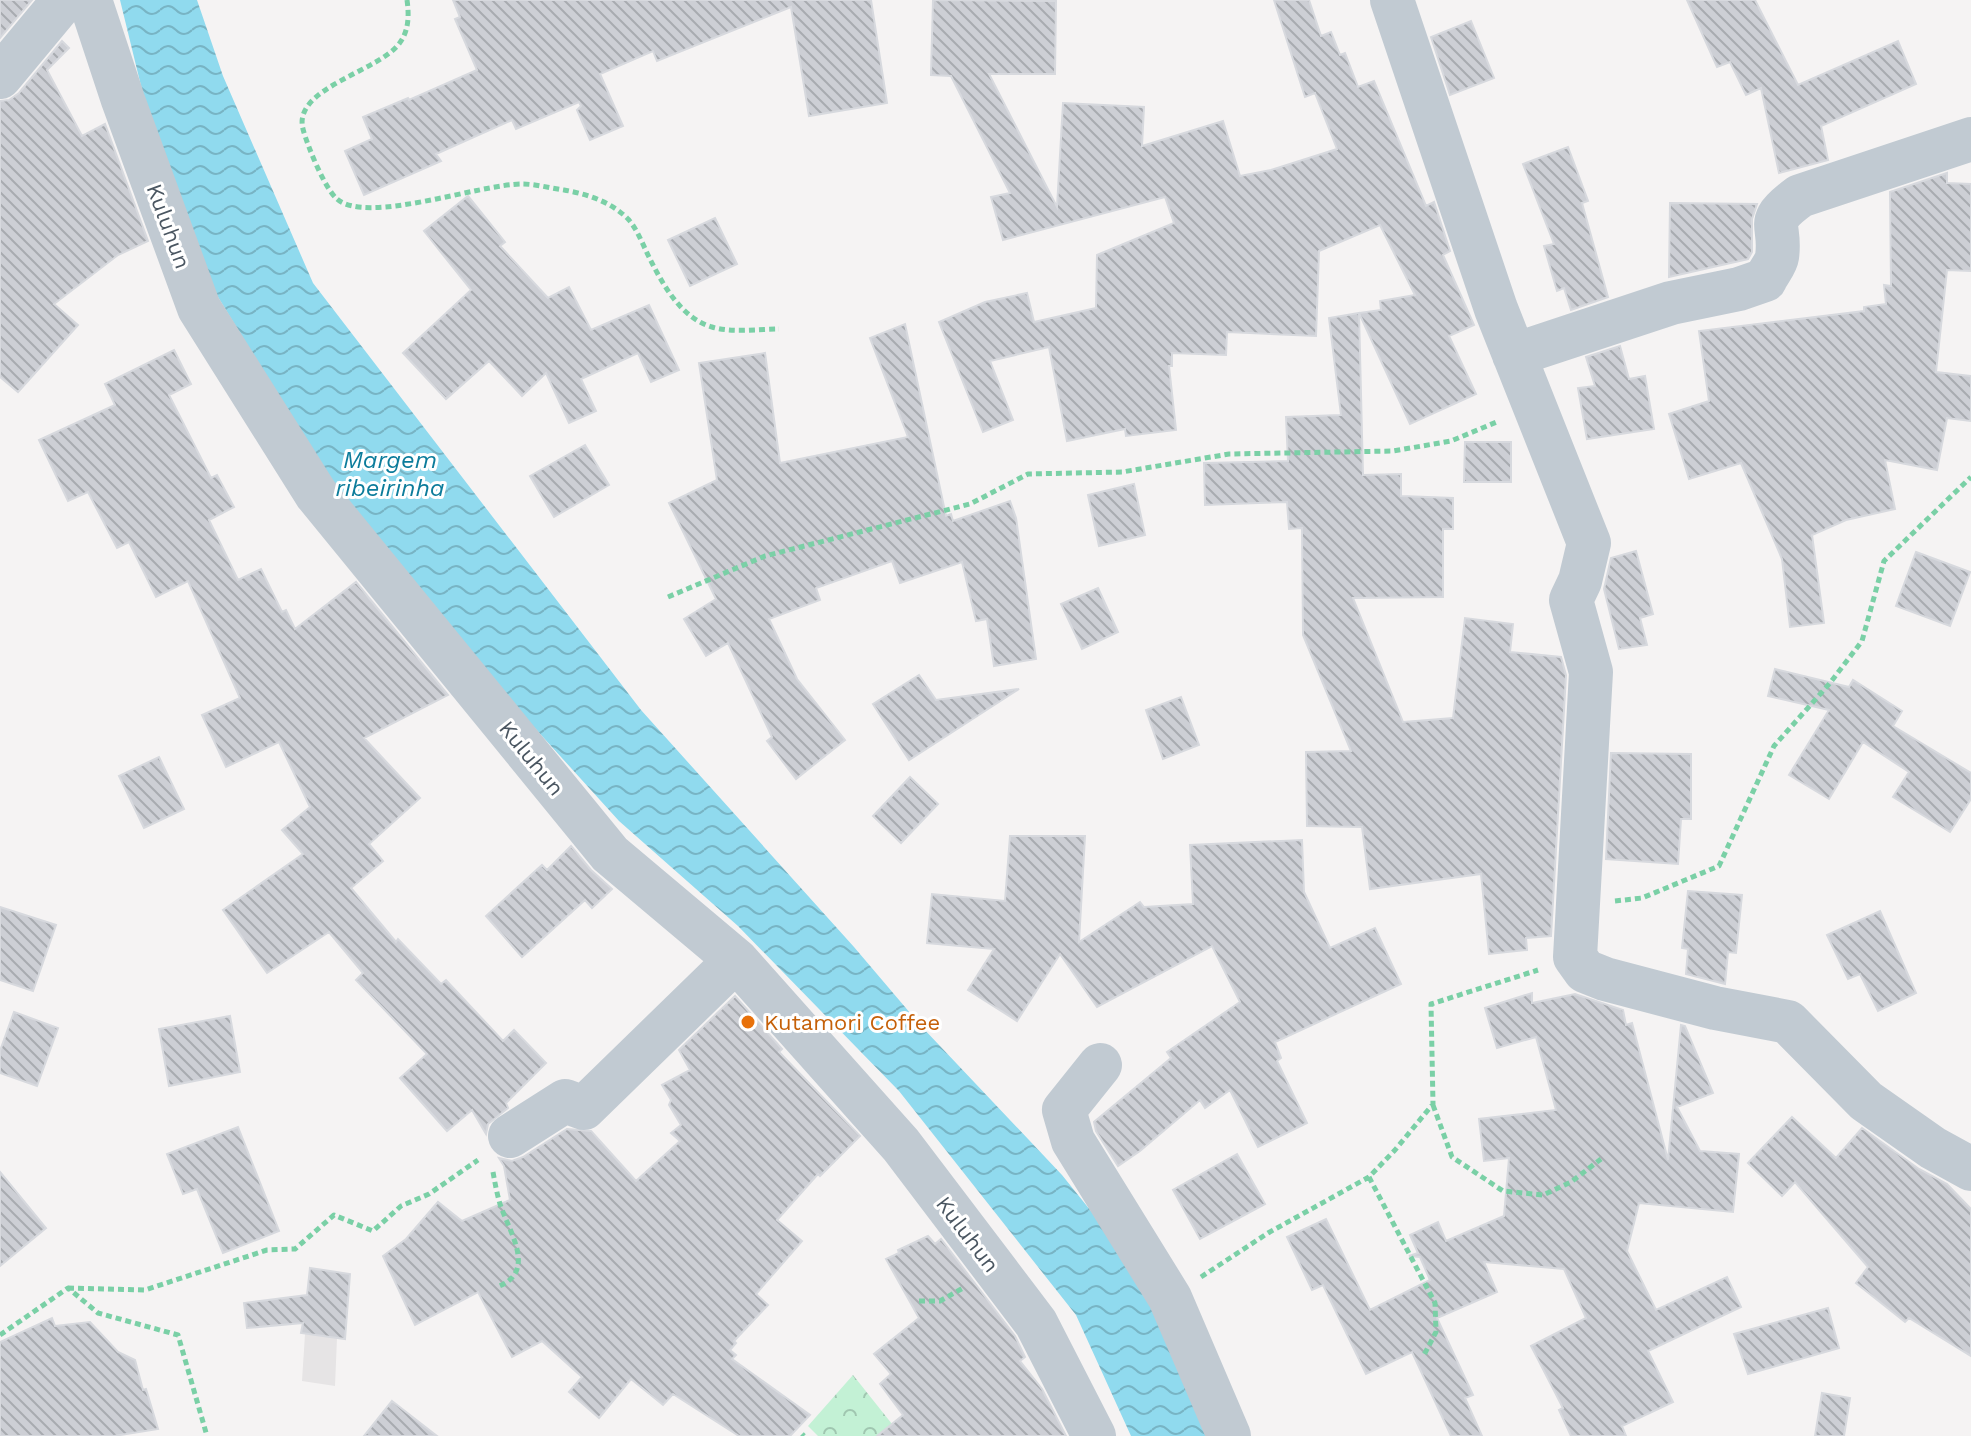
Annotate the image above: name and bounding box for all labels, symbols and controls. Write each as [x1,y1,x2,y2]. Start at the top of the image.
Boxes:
street label: Kuluhun [142,180,195,272]
water label: Margem ribeirinha [335,446,445,502]
street label: Kuluhun [494,716,569,801]
place label: Kutamori Coffee [764,1010,940,1035]
marker: Kutamori Coffee [739,1013,757,1031]
street label: Kuluhun [931,1191,1004,1277]

